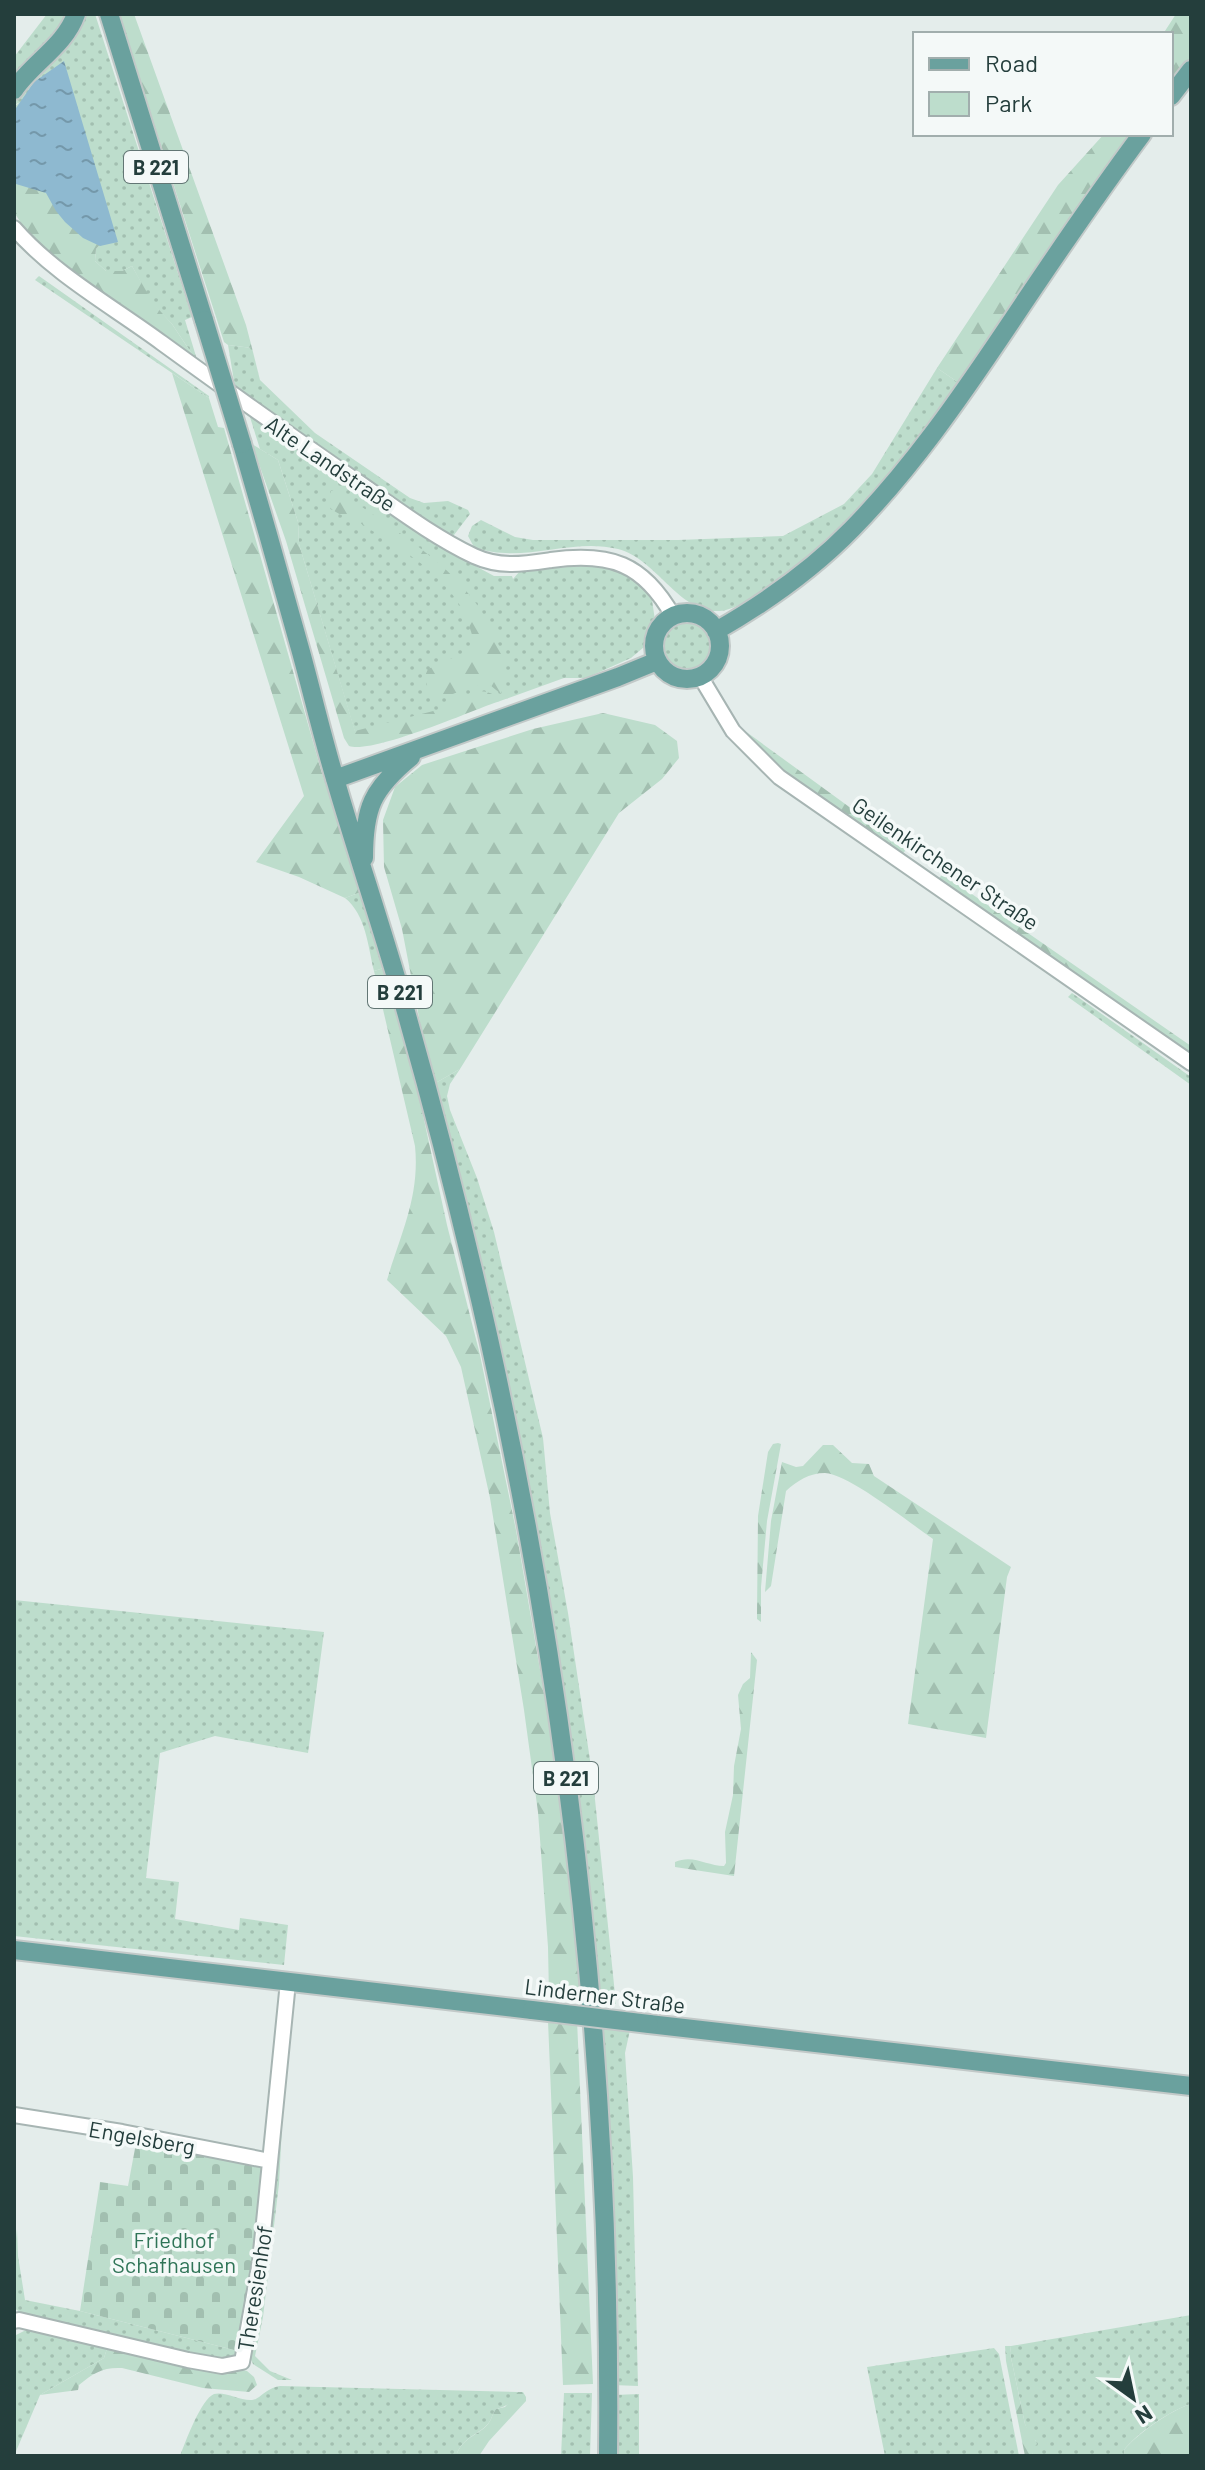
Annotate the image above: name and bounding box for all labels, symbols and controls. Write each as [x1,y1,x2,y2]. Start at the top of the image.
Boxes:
legend [913,32,1173,136]
text: Road [985,48,1038,77]
text: Park [985,88,1032,117]
road number: B 221 [124,151,188,183]
street label: Alte Landstraße [261,410,401,516]
street label: Geilenkirchener Straße [848,791,1044,935]
road number: B 221 [368,976,432,1008]
road number: B 221 [534,1762,598,1794]
street label: Linderner Straße [523,1972,687,2018]
street label: Engelsberg [87,2115,197,2159]
street label: Theresienhof [231,2223,277,2353]
park label: Friedhof Schafhausen [112,2226,236,2277]
north arrow [1093,2358,1173,2438]
text: N [1131,2401,1158,2431]

